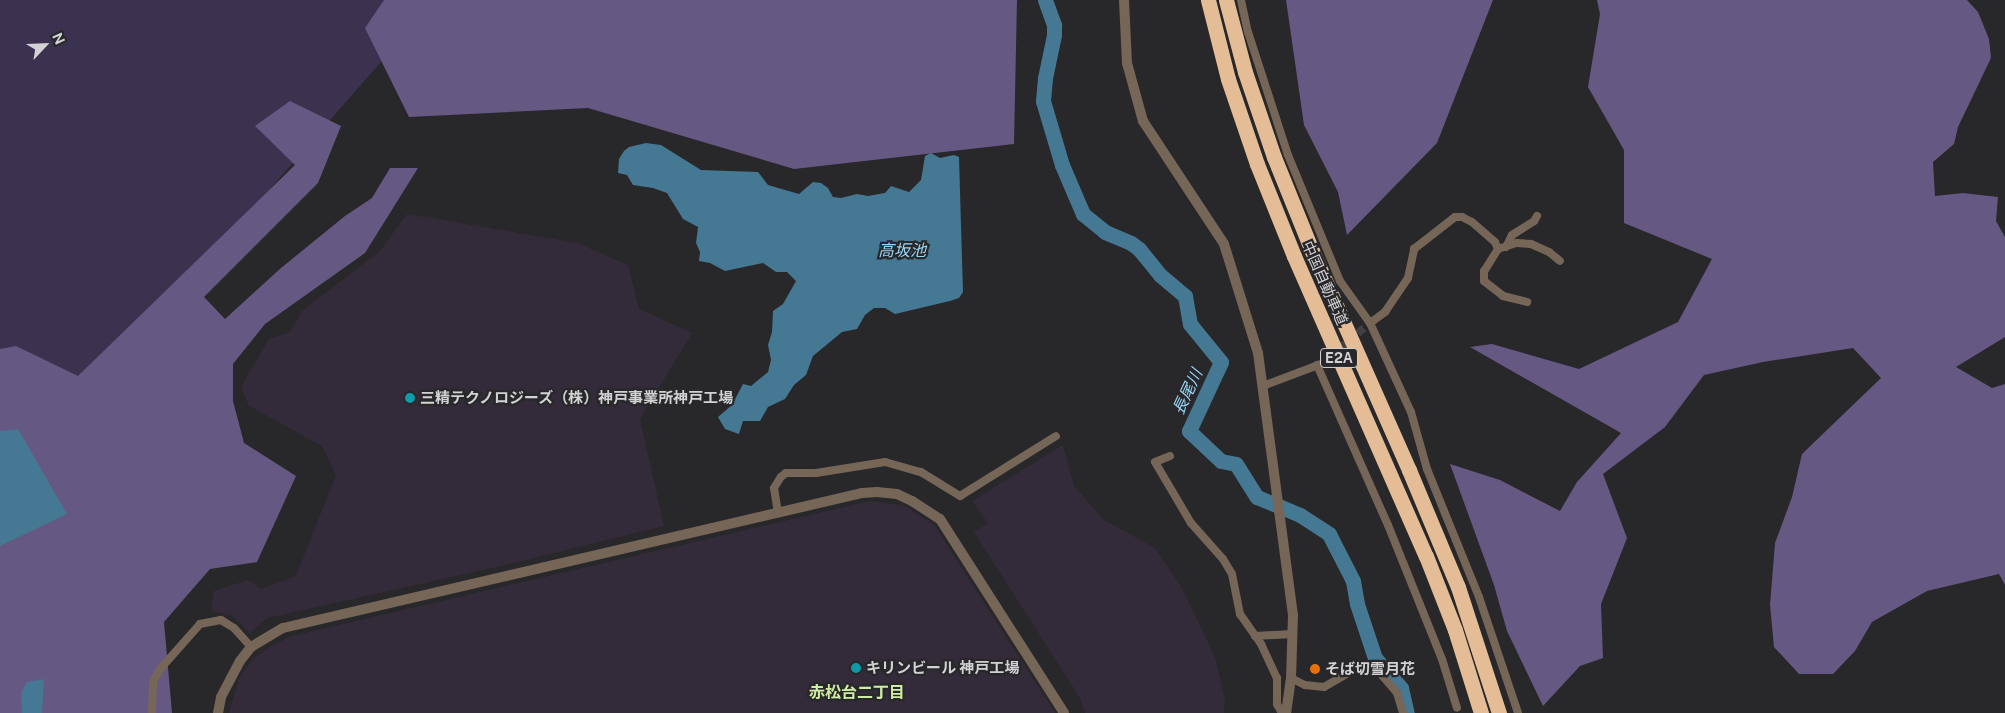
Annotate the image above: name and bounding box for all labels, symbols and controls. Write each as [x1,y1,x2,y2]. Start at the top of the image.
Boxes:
north arrow [20,20,70,70]
text: N [49,30,68,47]
street label: 中国自動車道 [1298,238,1352,328]
water label: 高坂池 [878,241,926,261]
road number: E2A [1319,346,1359,369]
water label: 長尾川 [1169,366,1207,418]
place label: 三精テクノロジーズ（株）神戸事業所神戸工場 [420,389,735,407]
marker: 三精テクノロジーズ（株）神戸事業所神戸工場 [404,392,416,404]
place label: キリンビール 神戸工場 [866,659,1019,677]
place label: そば切雪月花 [1325,660,1415,678]
marker: キリンビール 神戸工場 [850,662,862,674]
marker: そば切雪月花 [1309,663,1321,675]
district label: 赤松台二丁目 [809,683,905,703]

